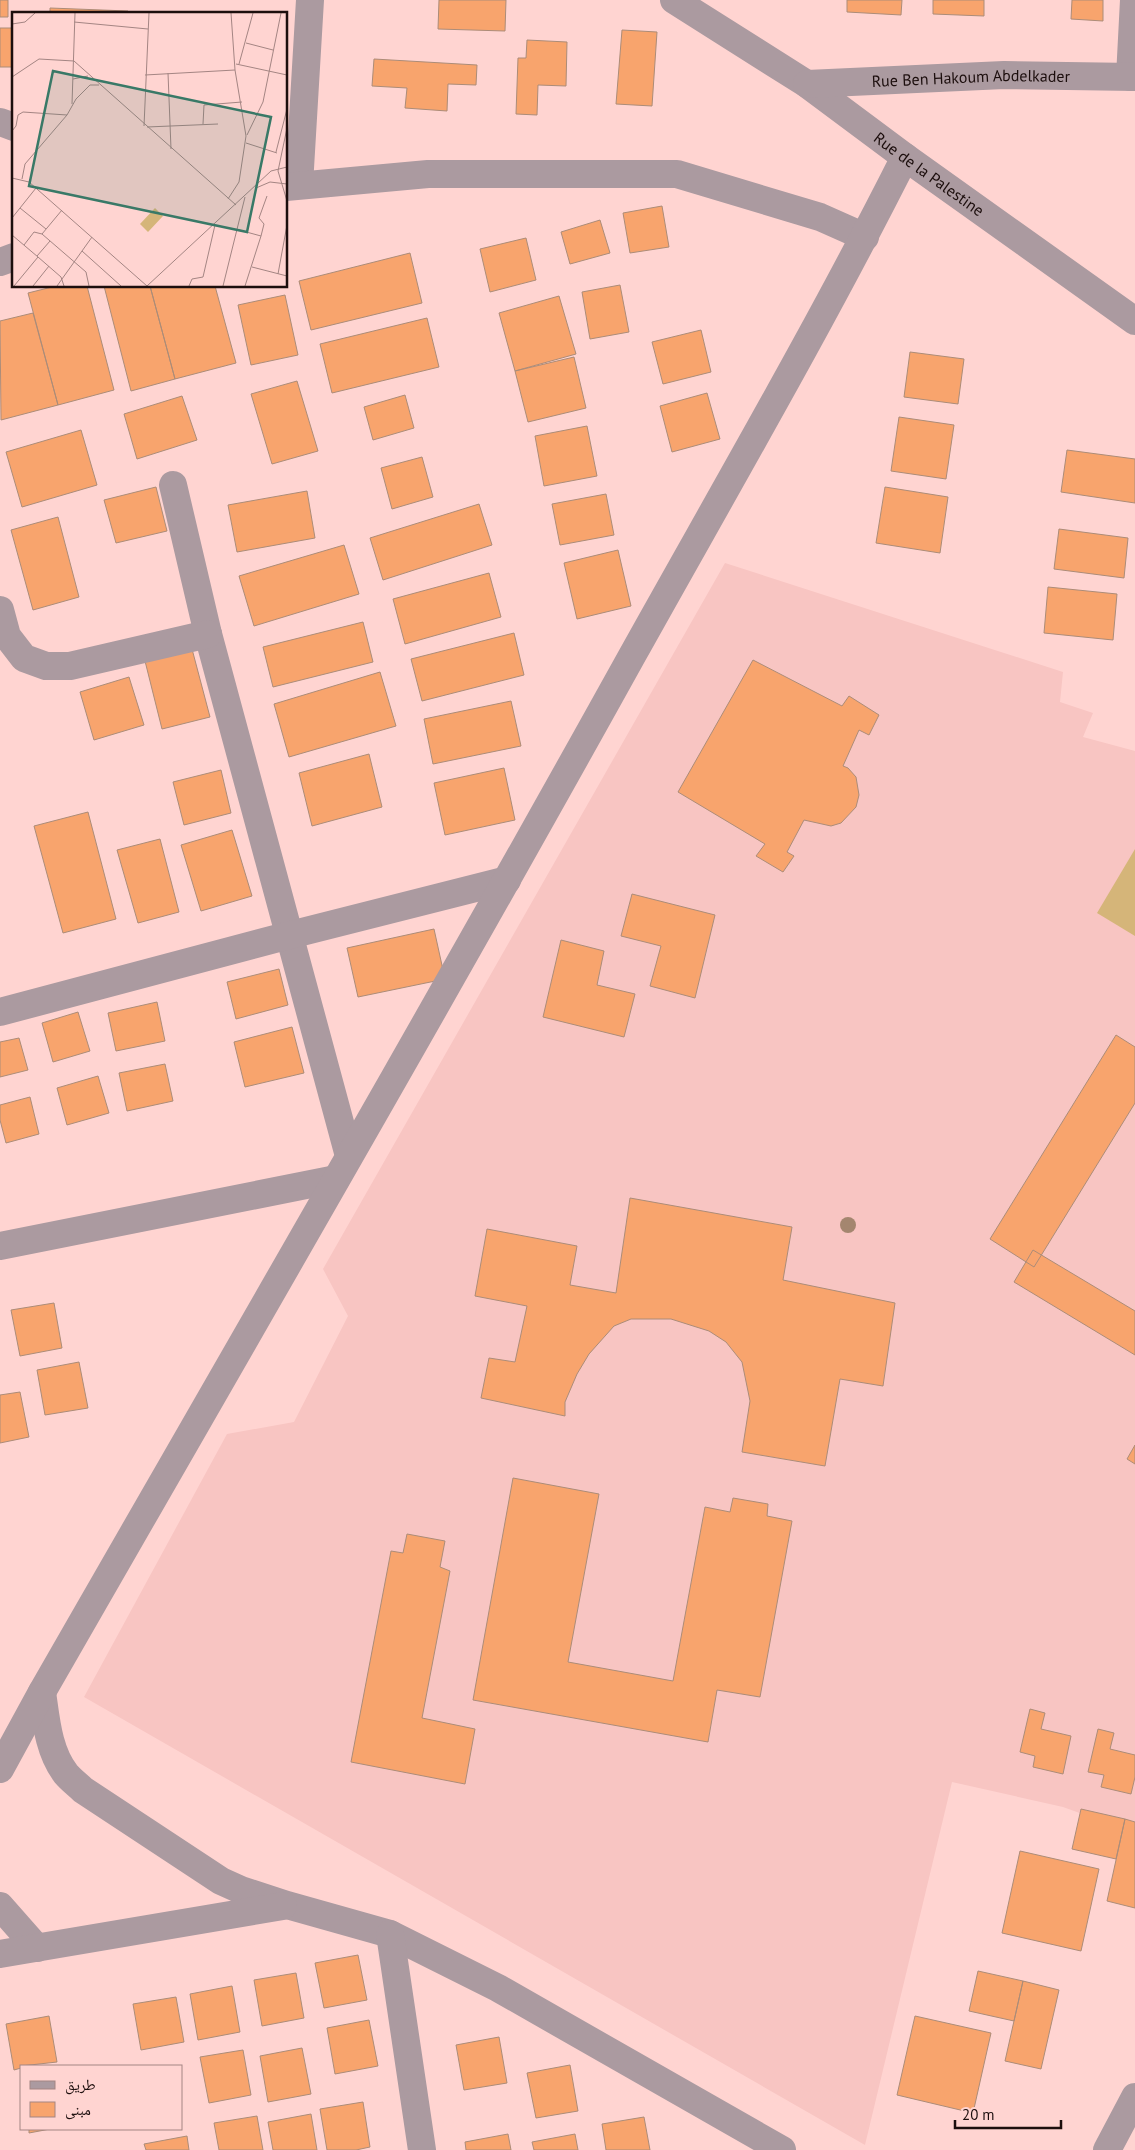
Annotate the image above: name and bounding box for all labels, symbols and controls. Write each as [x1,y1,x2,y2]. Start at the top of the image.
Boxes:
inset map [12,12,288,288]
street label: Rue Ben Hakoum Abdelkader [871,65,1071,91]
street label: Rue de la Palestine [870,127,988,220]
legend [20,2065,182,2130]
text: طريق [65,2075,96,2095]
scale bar [955,2098,1061,2130]
text: مبنى [65,2100,91,2120]
text: 20 m [962,2105,995,2124]

